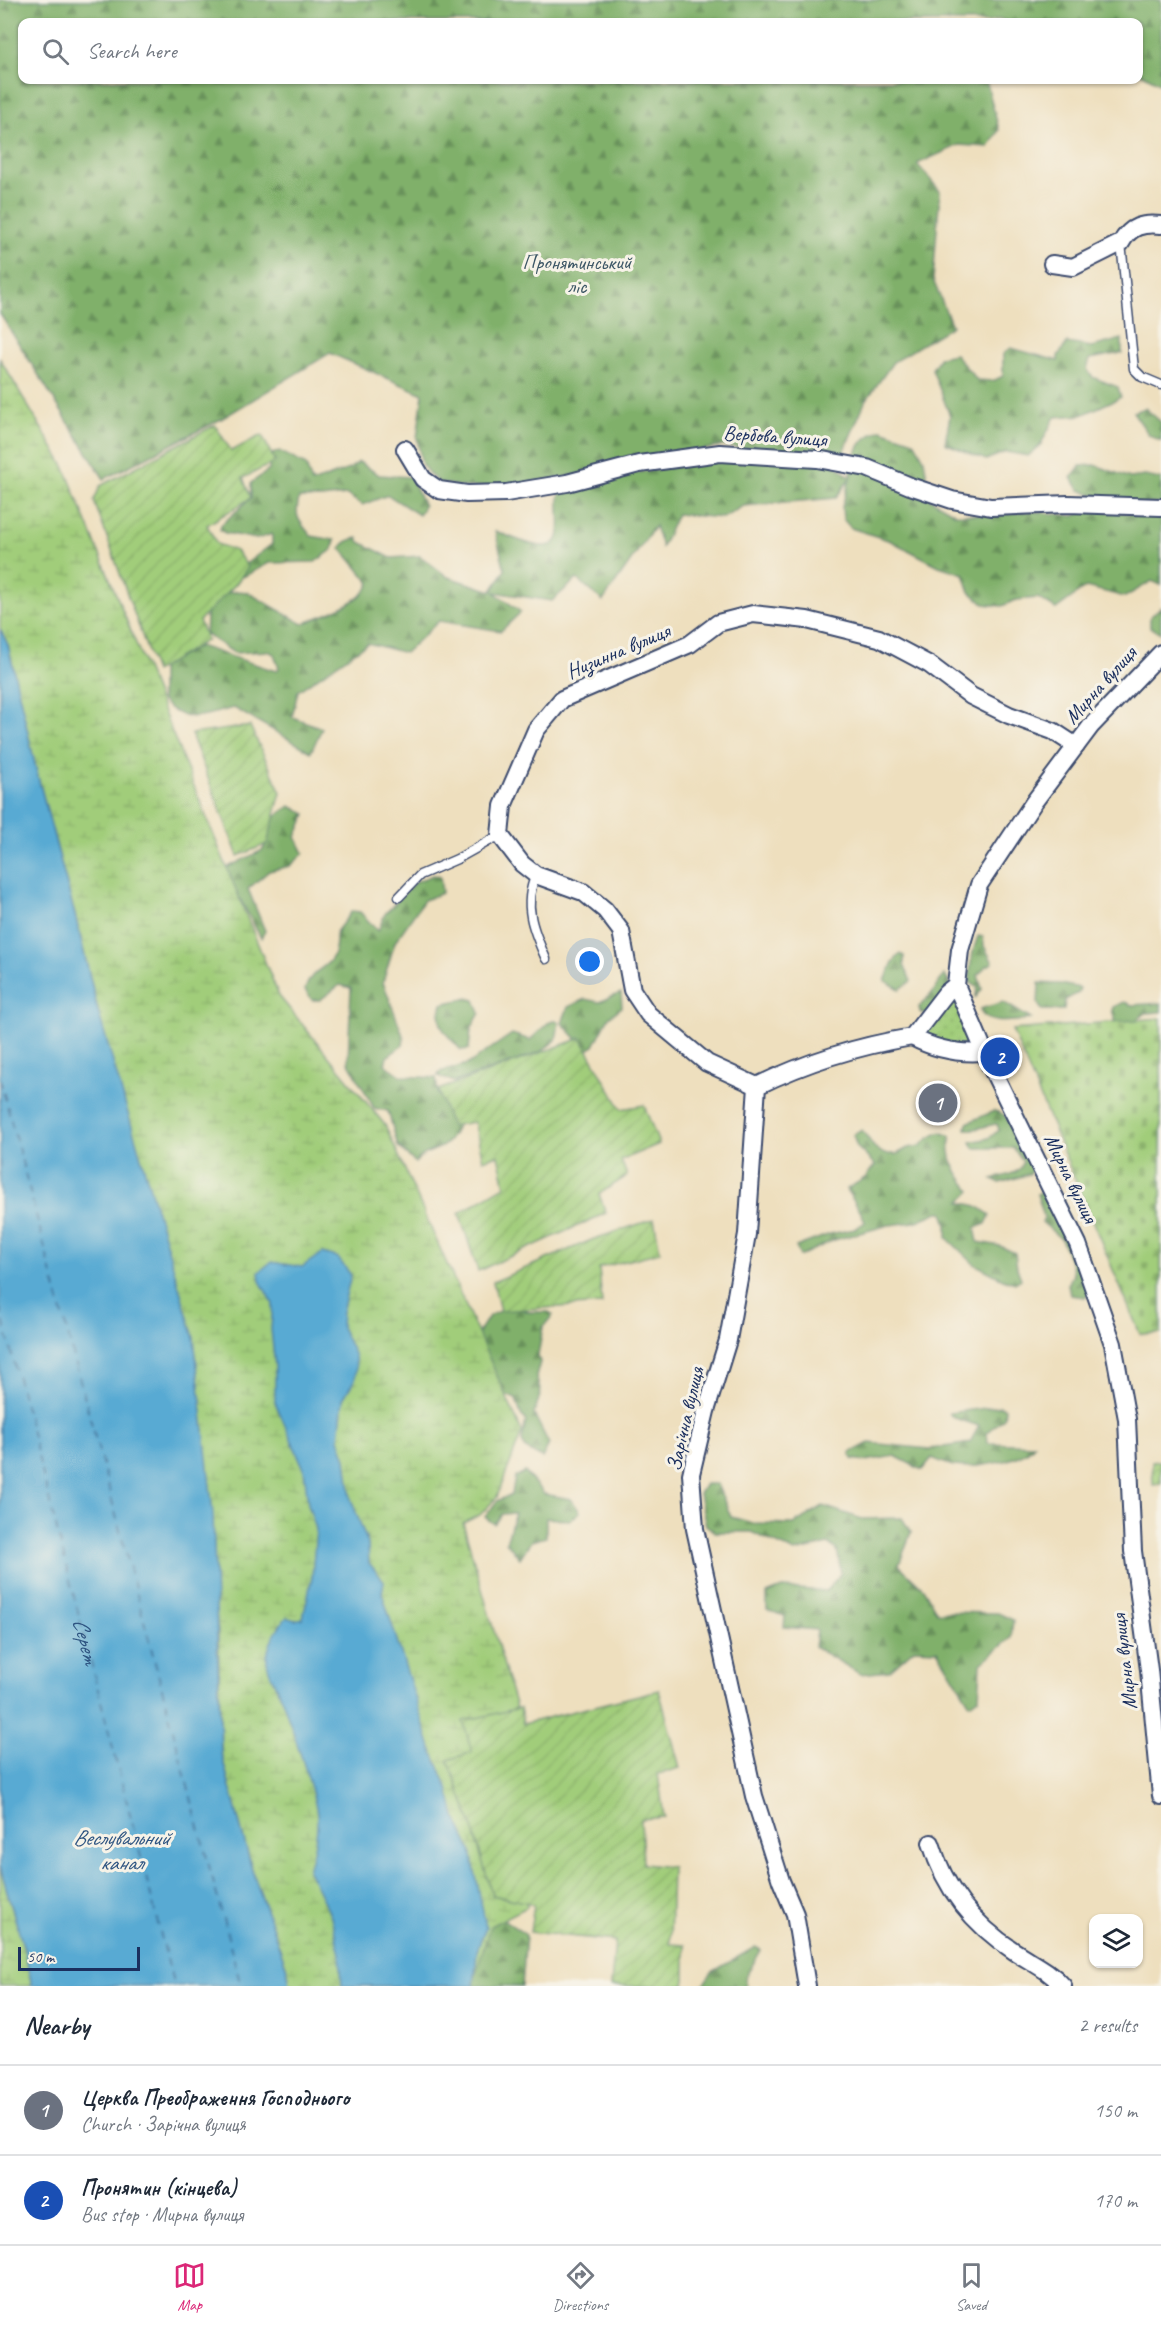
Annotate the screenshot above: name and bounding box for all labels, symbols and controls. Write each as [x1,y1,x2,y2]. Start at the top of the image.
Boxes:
search box [18,18,1143,84]
icon: search [39,35,72,68]
text: Search here [87,37,177,65]
park label: Пронятинський ліс [523,249,633,299]
street label: Вербова вулиця [723,419,829,453]
street label: Низинна вулиця [562,617,676,685]
street label: Мирна вулиця [1058,640,1143,729]
your location [575,947,604,976]
pin: 2 [980,1034,1020,1080]
pin: 1 [918,1080,958,1126]
street label: Мирна вулиця [1038,1129,1104,1228]
street label: Зарічна вулиця [660,1363,710,1474]
street label: Мирна вулиця [1105,1611,1143,1711]
water label: Серет [66,1615,106,1670]
water label: Веслувальний канал [73,1824,174,1877]
map controls [1089,1914,1143,1968]
button: layers [1089,1914,1143,1968]
scale bar [18,1944,140,1972]
text: 50 m [27,1947,54,1967]
text: Nearby [24,2009,89,2042]
text: 2 results [1078,2013,1137,2038]
text: Церква Преображення Господнього [81,2084,349,2112]
text: 1 [39,2098,48,2123]
text: 150 m [1094,2098,1137,2123]
text: Church · Зарічна вулиця [81,2112,246,2137]
text: Пронятин (кінцева) [81,2174,237,2202]
text: 2 [39,2188,48,2213]
text: 170 m [1094,2188,1137,2213]
text: Bus stop · Мирна вулиця [81,2202,243,2227]
tab: Map [173,2259,206,2315]
tab: Directions [553,2259,608,2315]
tab: Saved [955,2259,988,2315]

